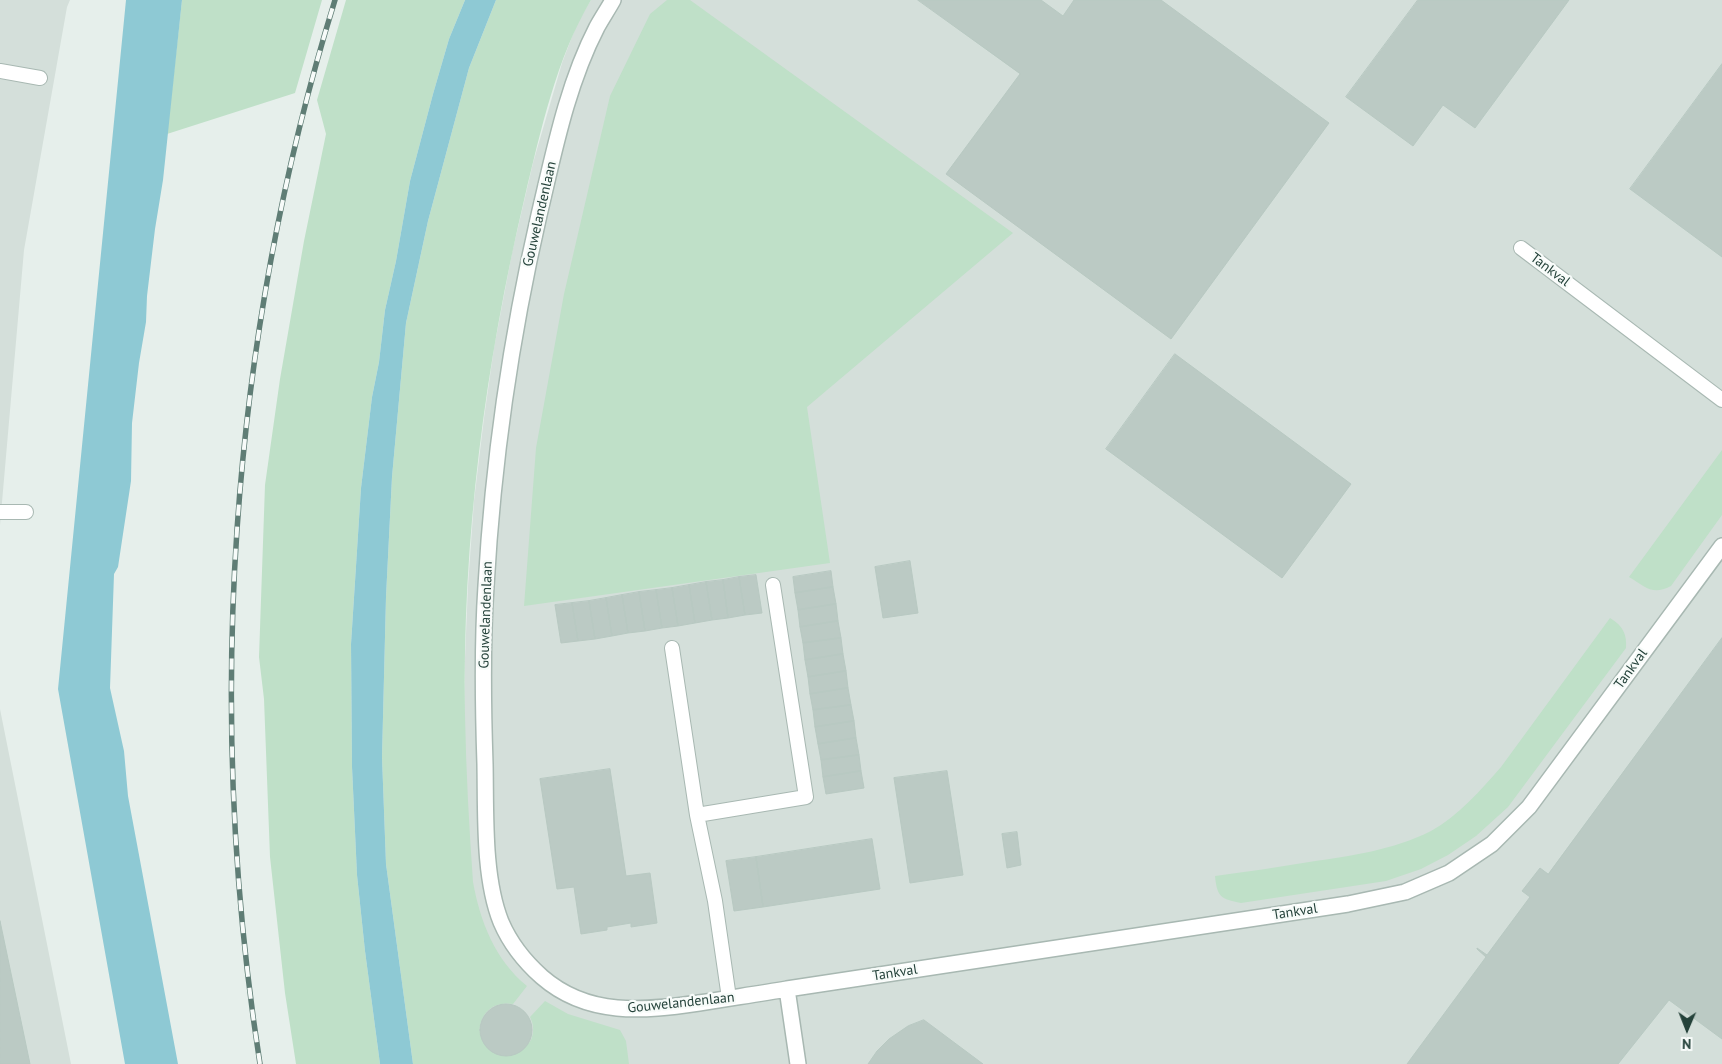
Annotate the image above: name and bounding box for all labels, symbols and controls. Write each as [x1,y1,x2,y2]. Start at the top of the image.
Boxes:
street label: Gouwelandenlaan [520,160,560,268]
street label: Tankval [1527,250,1573,290]
street label: Gouwelandenlaan [476,561,496,669]
street label: Tankval [1611,646,1651,692]
street label: Tankval [1271,900,1319,924]
street label: Tankval [871,961,919,985]
street label: Gouwelandenlaan [627,989,735,1017]
north arrow [1662,1004,1712,1054]
text: N [1682,1035,1692,1053]

